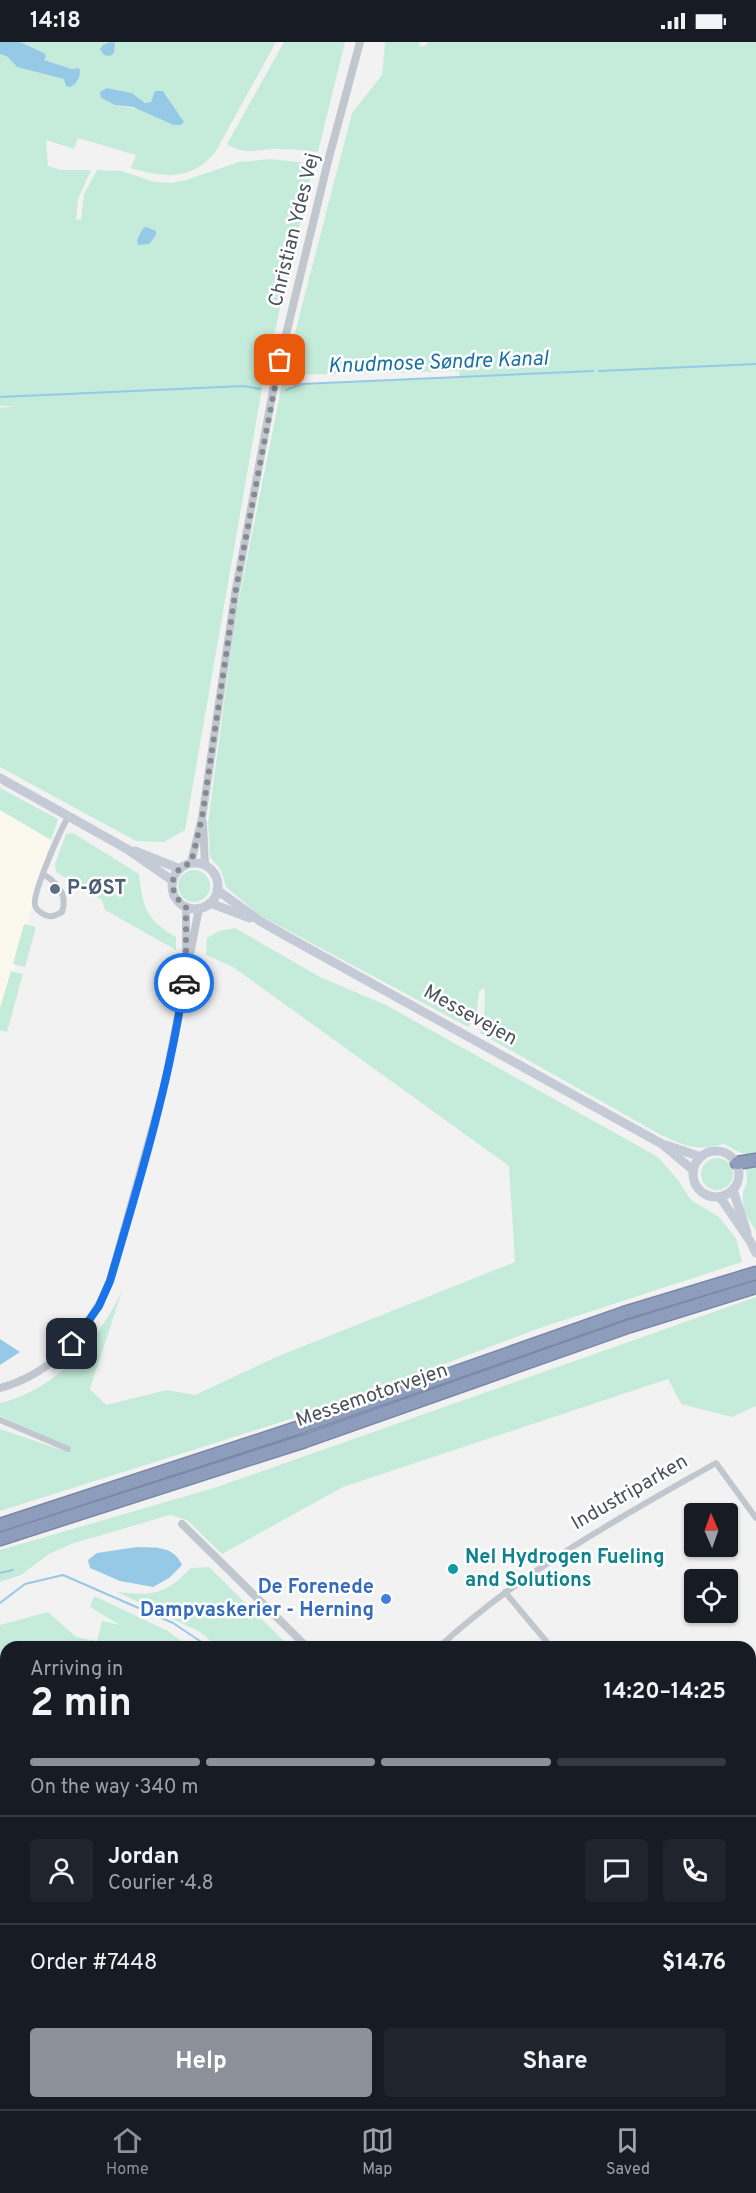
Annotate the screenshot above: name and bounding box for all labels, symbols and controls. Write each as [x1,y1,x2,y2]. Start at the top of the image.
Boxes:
text: 14:18 [30,8,81,35]
street label: Christian Ydes Vej [263,150,327,310]
pin [254,334,305,385]
icon: bag [263,343,296,376]
water label: Knudmose Søndre Kanal [327,346,550,380]
place label: P-ØST [67,876,126,902]
marker: P-ØST [48,882,62,896]
courier [154,953,214,1013]
icon: car [168,967,201,1000]
street label: Messevejen [418,979,522,1053]
pin [46,1318,97,1369]
icon: home [55,1327,88,1360]
street label: Messemotorvejen [293,1358,451,1434]
street label: Industriparken [567,1449,693,1537]
north arrow [684,1503,738,1557]
map controls [684,1503,738,1623]
place label: Nel Hydrogen Fueling and Solutions [465,1545,665,1594]
marker: Nel Hydrogen Fueling and Solutions [446,1562,460,1576]
button: locate [684,1569,738,1623]
place label: De Forenede Dampvaskerier - Herning [140,1575,374,1624]
marker: De Forenede Dampvaskerier - Herning [379,1592,393,1606]
text: Arriving in [30,1657,123,1683]
text: 14:20–14:25 [604,1679,726,1706]
text: 2 min [30,1681,132,1730]
text: On the way · 340 m [30,1775,198,1801]
button: person [30,1839,93,1902]
button: chat [585,1839,648,1902]
button: phone [663,1839,726,1902]
text: Jordan [108,1844,179,1871]
text: Courier · 4.8 [108,1871,214,1897]
text: Order #7448 [30,1950,157,1977]
text: $14.76 [662,1950,726,1977]
button: Help [30,2028,372,2097]
button: Share [384,2028,726,2097]
tab: Home [106,2124,149,2180]
tab: Map [361,2124,394,2180]
tab: Saved [606,2124,650,2180]

